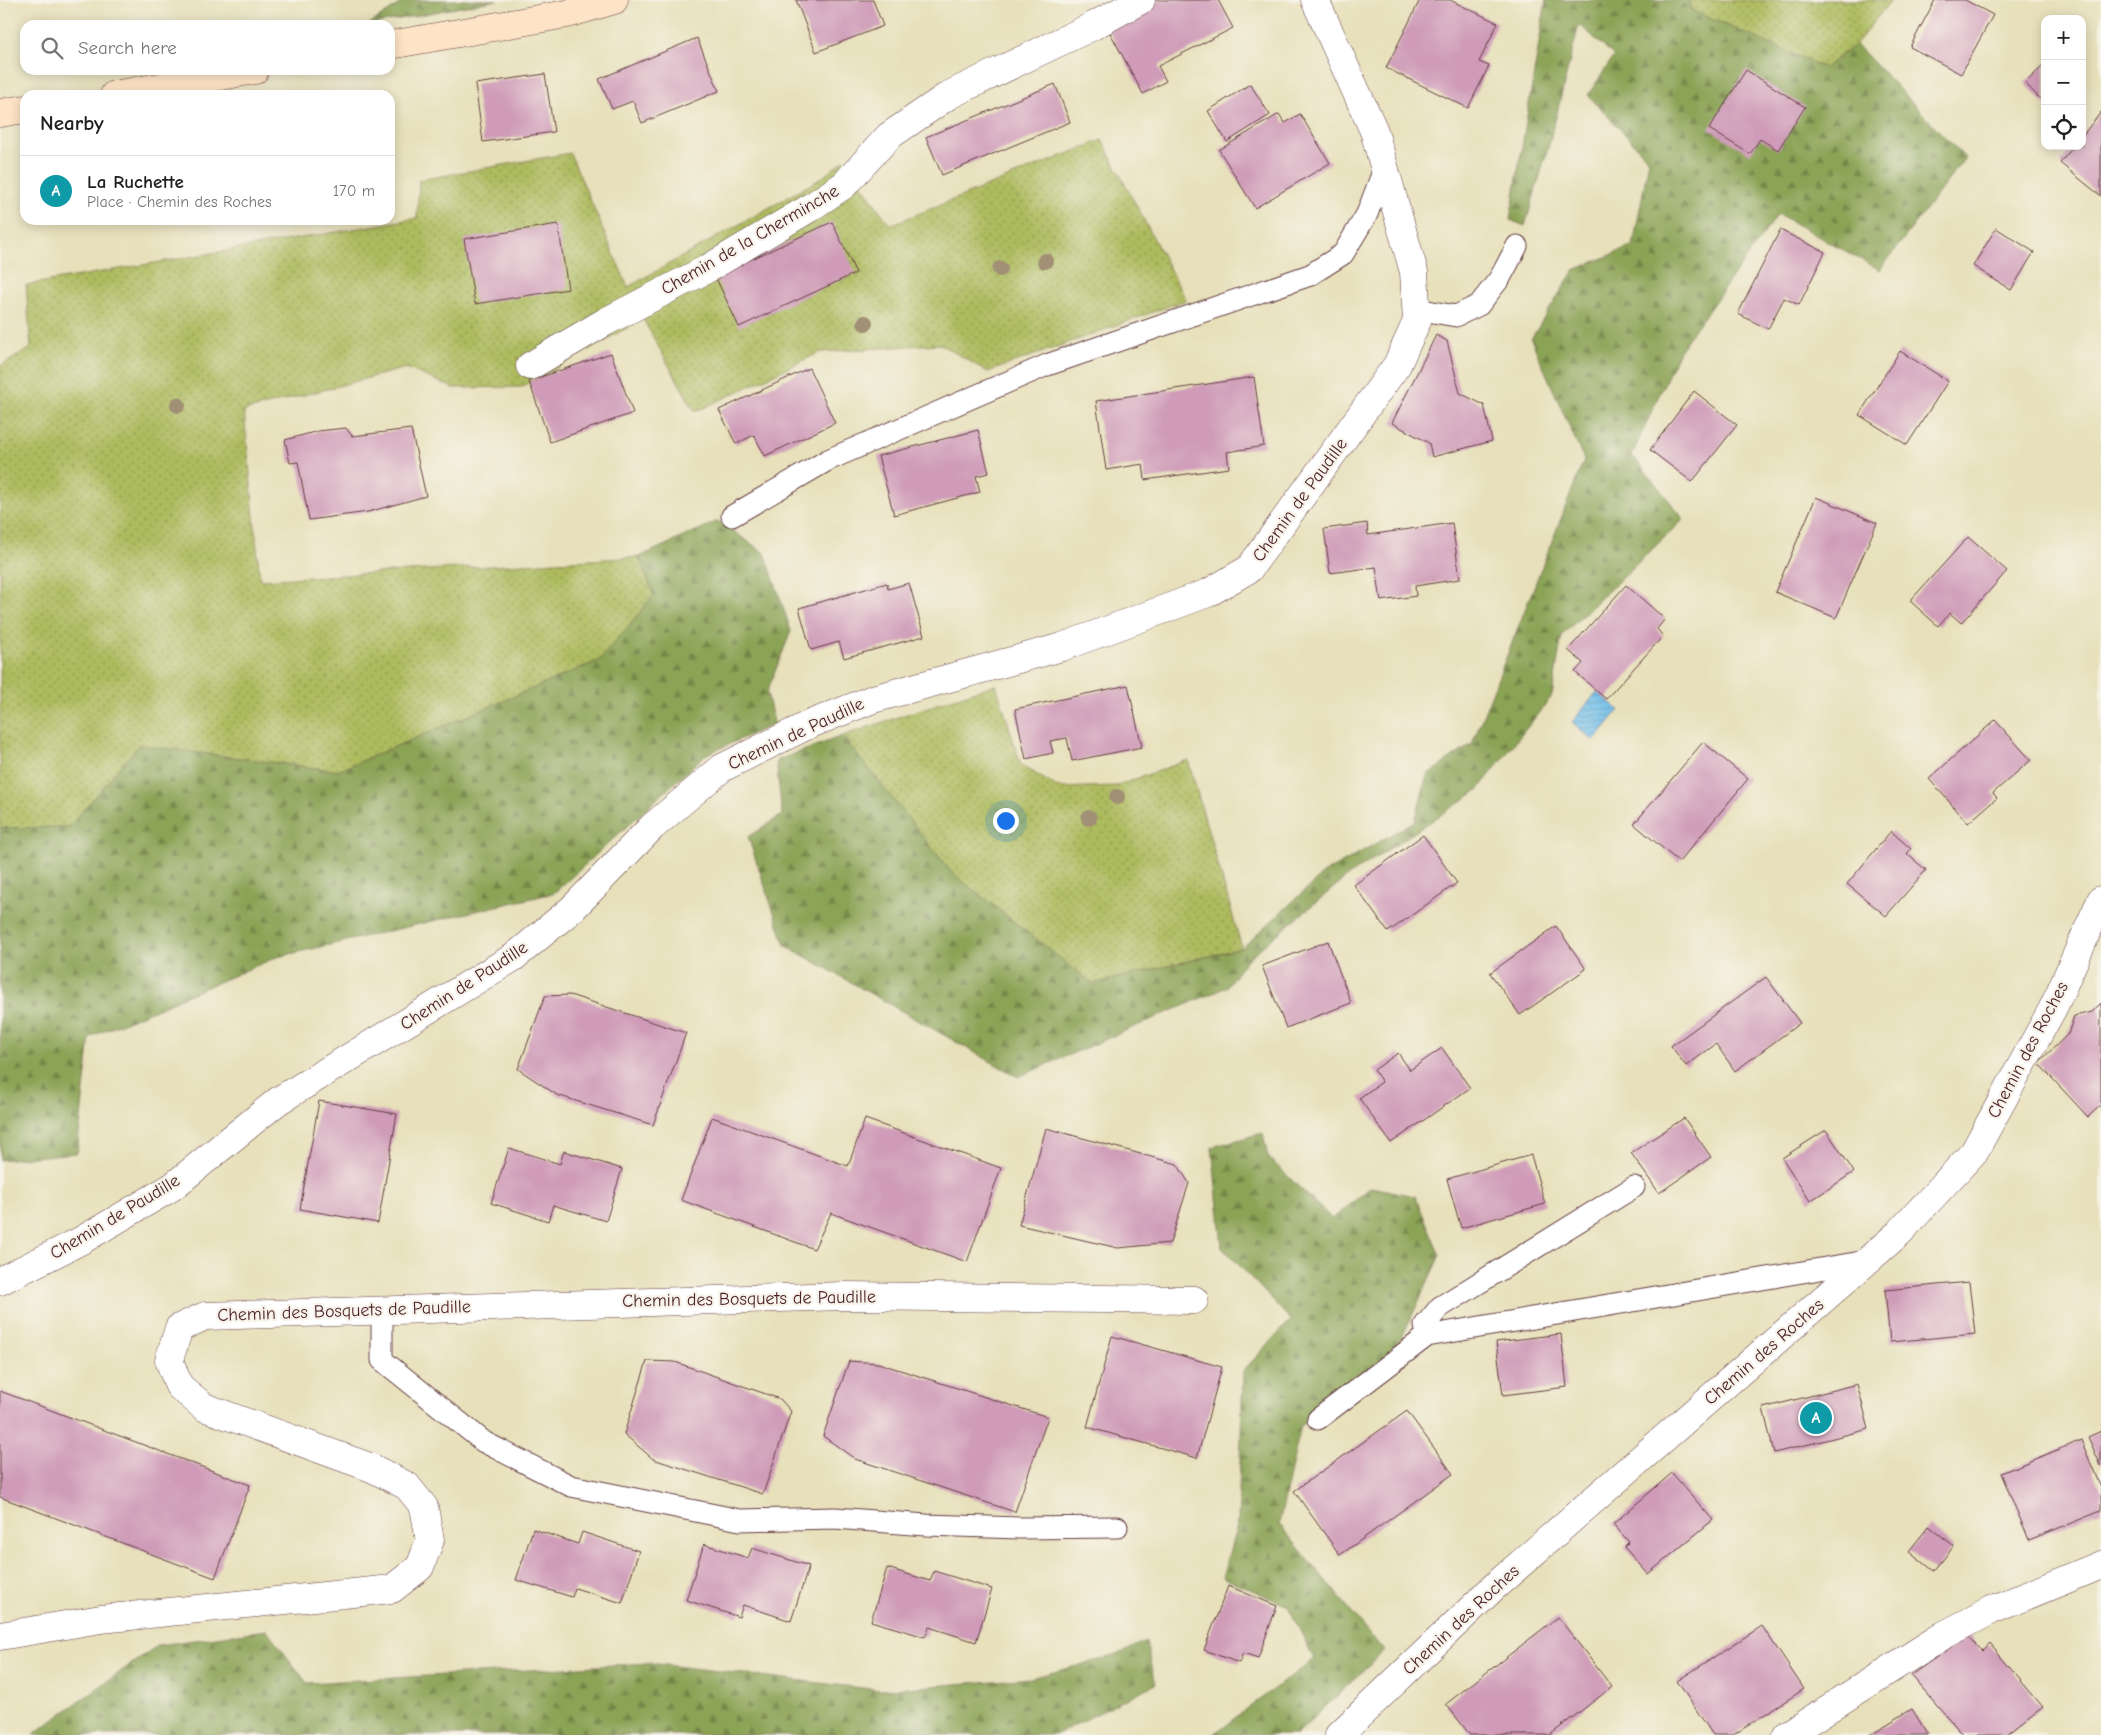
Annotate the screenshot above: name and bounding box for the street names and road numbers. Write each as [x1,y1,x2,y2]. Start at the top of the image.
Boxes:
street label: Chemin de la Cherminche [657,181,843,299]
street label: Chemin de Paudille [1248,434,1352,566]
street label: Chemin de Paudille [725,693,867,775]
street label: Chemin de Paudille [396,937,532,1035]
street label: Chemin des Roches [1983,978,2073,1122]
street label: Chemin de Paudille [46,1170,184,1264]
street label: Chemin des Bosquets de Paudille [622,1286,876,1312]
street label: Chemin des Roches [1700,1294,1828,1410]
street label: Chemin des Bosquets de Paudille [217,1296,471,1326]
street label: Chemin des Roches [1398,1561,1524,1679]

